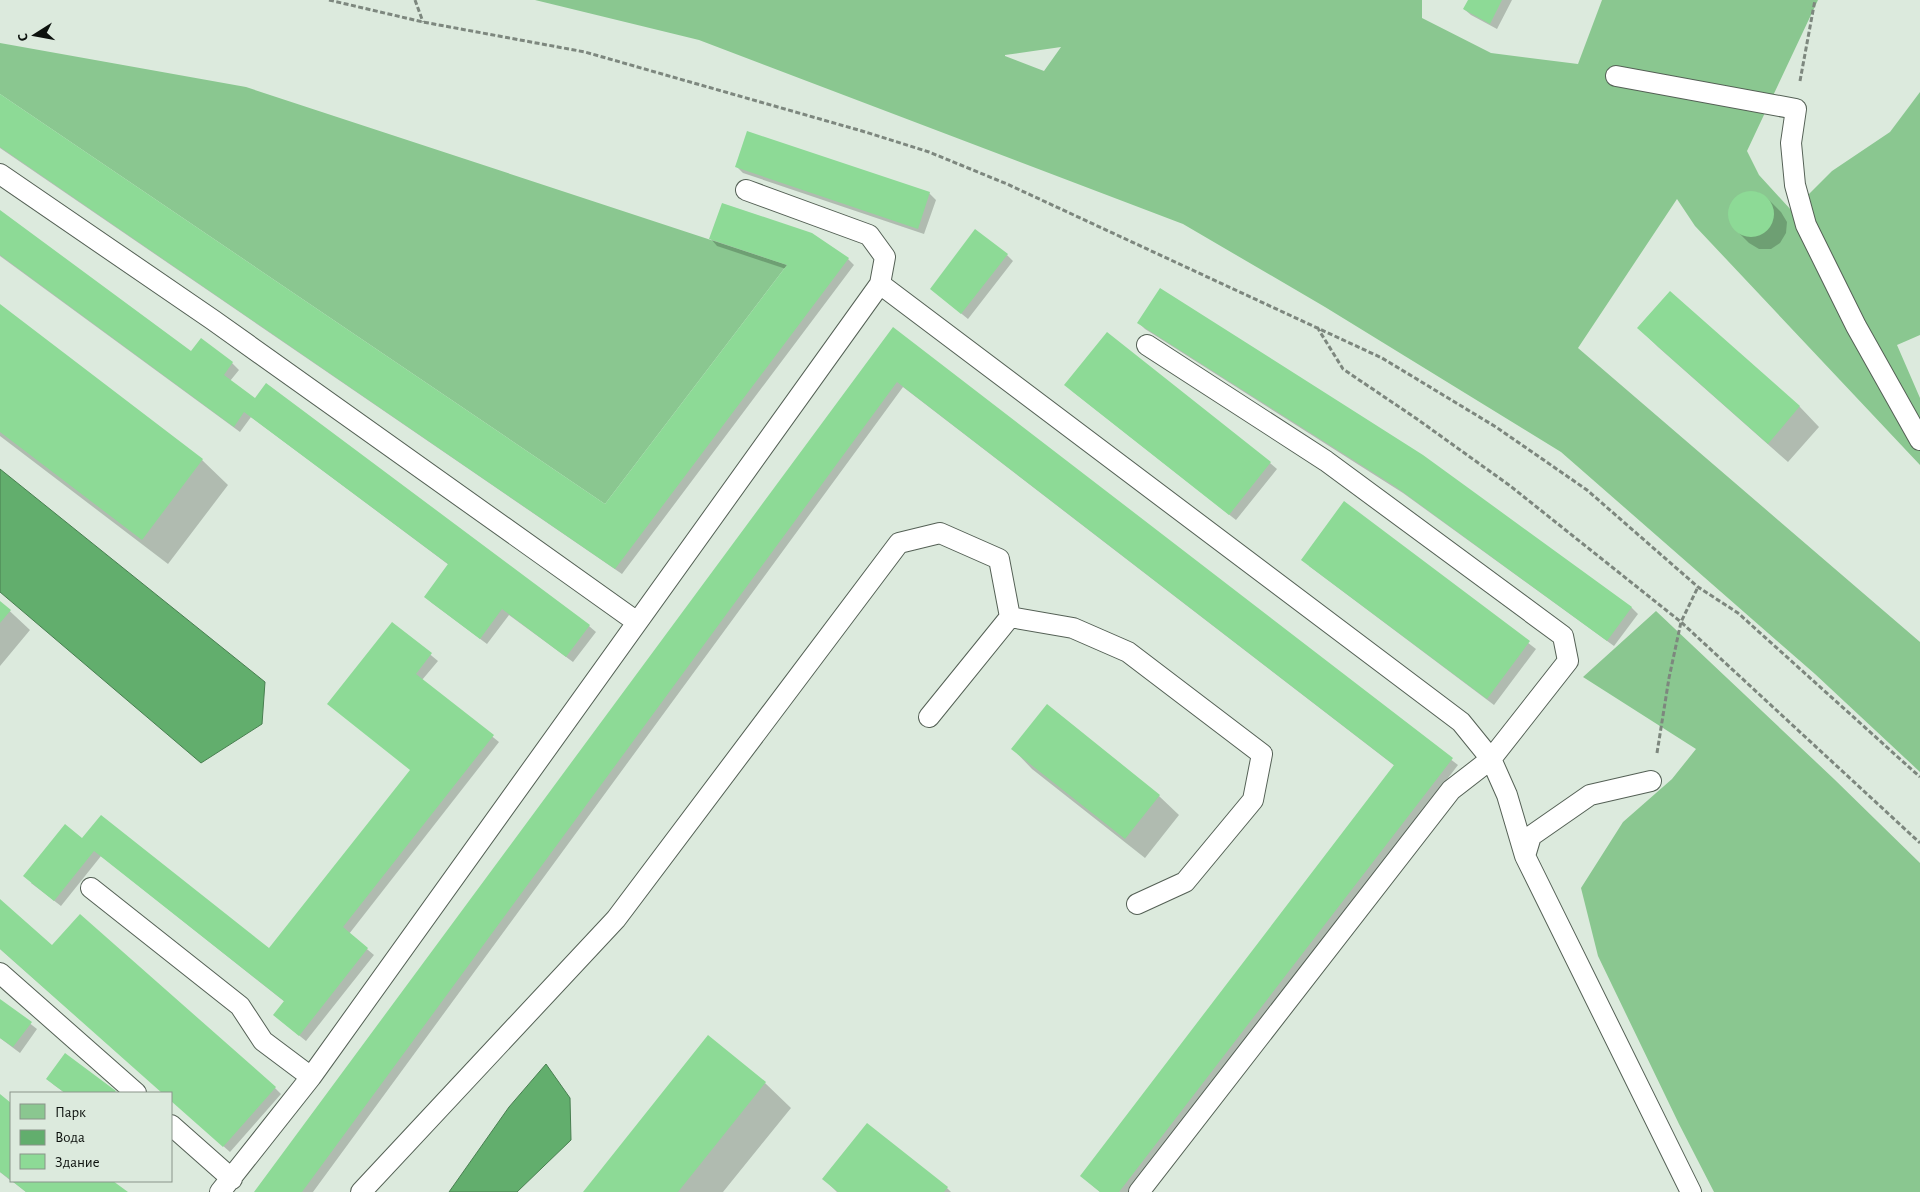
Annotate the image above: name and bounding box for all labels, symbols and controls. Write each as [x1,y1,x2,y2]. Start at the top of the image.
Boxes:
north arrow [10,10,60,60]
text: С [16,32,31,42]
legend [10,1092,172,1182]
text: Парк [55,1105,86,1120]
text: Вода [55,1130,85,1145]
text: Здание [55,1155,100,1170]

